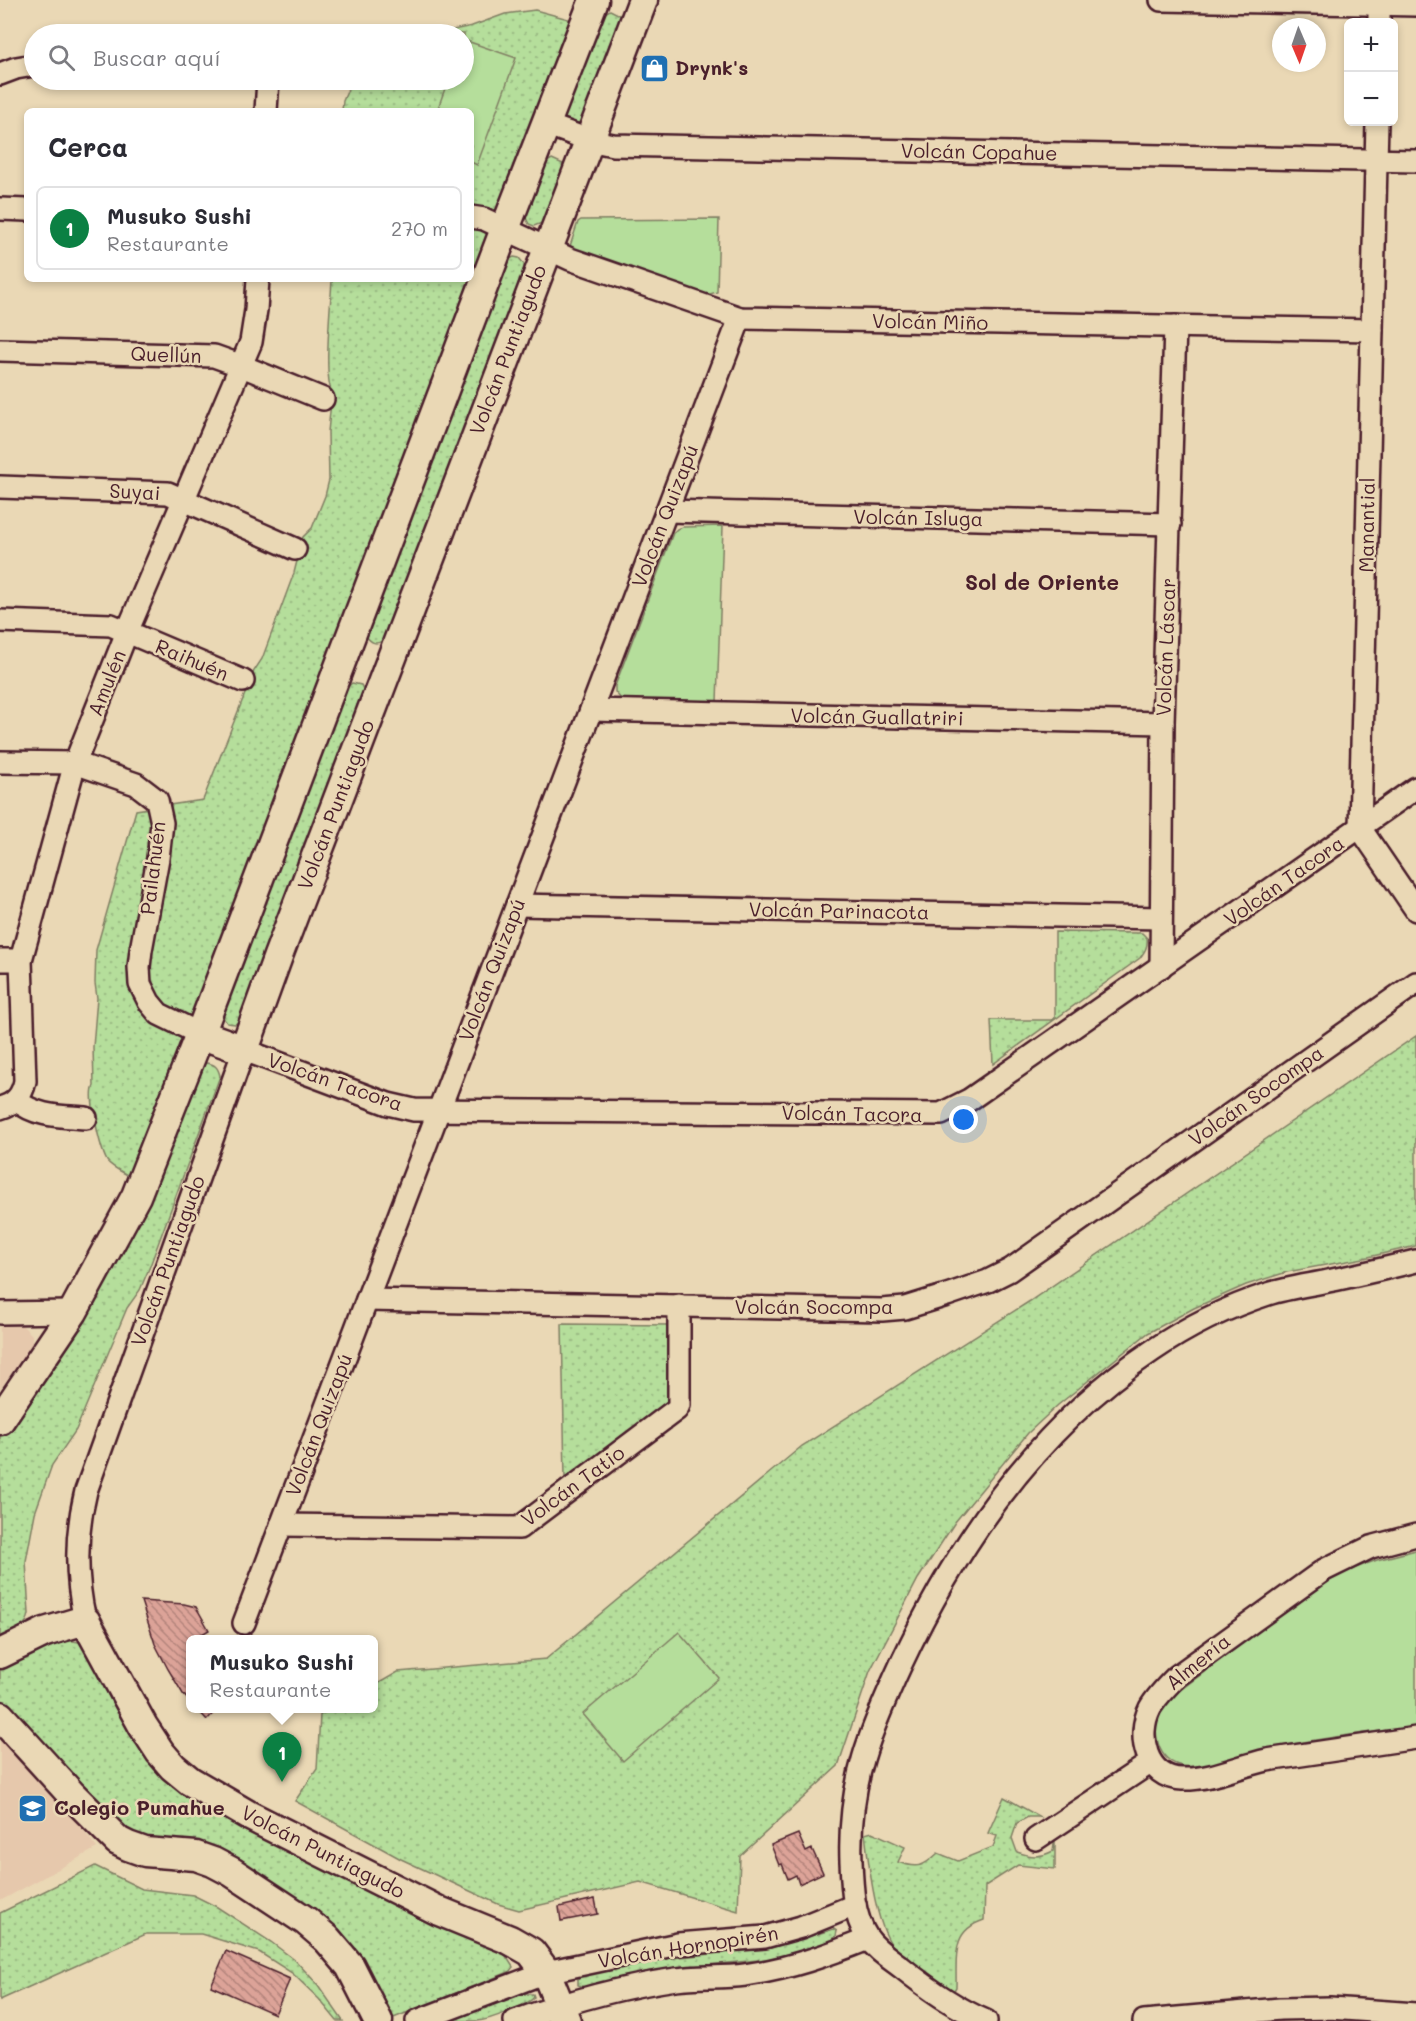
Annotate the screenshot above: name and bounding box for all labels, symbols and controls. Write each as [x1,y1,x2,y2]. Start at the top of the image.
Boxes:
north arrow [1272,18,1326,72]
map controls [1344,18,1398,126]
button: + [1344,18,1398,72]
search box [24,24,474,90]
icon: search [45,41,78,74]
text: Buscar aquí [93,43,221,72]
shop icon: Drynk's [638,52,670,84]
place label: Drynk's [675,54,748,80]
button: − [1344,72,1398,126]
text: Cerca [48,130,128,164]
street label: Volcán Copahue [900,137,1058,165]
text: Musuko Sushi [107,201,252,230]
text: 1 [65,215,74,241]
text: 270 m [391,215,448,241]
text: Restaurante [107,230,229,256]
street label: Volcán Puntiagudo [463,261,552,438]
street label: Volcán Miño [872,307,989,335]
street label: Quellún [130,340,202,368]
street label: Volcán Quizapú [625,441,703,591]
street label: Suyai [109,477,161,505]
street label: Manantial [1352,477,1380,573]
street label: Volcán Isluga [853,503,983,531]
district label: Sol de Oriente [965,568,1119,595]
street label: Volcán Láscar [1150,577,1180,717]
street label: Raihuén [152,632,233,686]
street label: Amulén [81,646,131,720]
street label: Volcán Guallatriri [790,701,964,731]
street label: Volcán Puntiagudo [291,716,380,893]
street label: Pailahuén [133,820,171,916]
street label: Volcán Tacora [1218,829,1349,931]
street label: Volcán Quizapú [452,895,530,1045]
street label: Volcán Parinacota [748,895,930,925]
street label: Volcán Socompa [1183,1039,1328,1151]
street label: Volcán Tacora [264,1046,406,1116]
street label: Volcán Tacora [781,1099,923,1127]
your location [949,1105,978,1134]
street label: Volcán Puntiagudo [124,1171,210,1350]
street label: Volcán Socompa [735,1293,893,1319]
street label: Volcán Quizapú [279,1350,357,1500]
street label: Volcán Tatio [515,1439,629,1532]
street label: Almería [1160,1627,1235,1695]
popup [186,1635,378,1713]
text: Musuko Sushi [210,1647,354,1676]
text: Restaurante [210,1676,331,1702]
pin: 1 [262,1732,302,1782]
school or university icon: Colegio Pumahue [17,1792,49,1824]
place label: Colegio Pumahue [54,1794,225,1820]
street label: Volcán Puntiagudo [237,1799,410,1904]
street label: Volcán Hornopirén [596,1919,780,1973]

